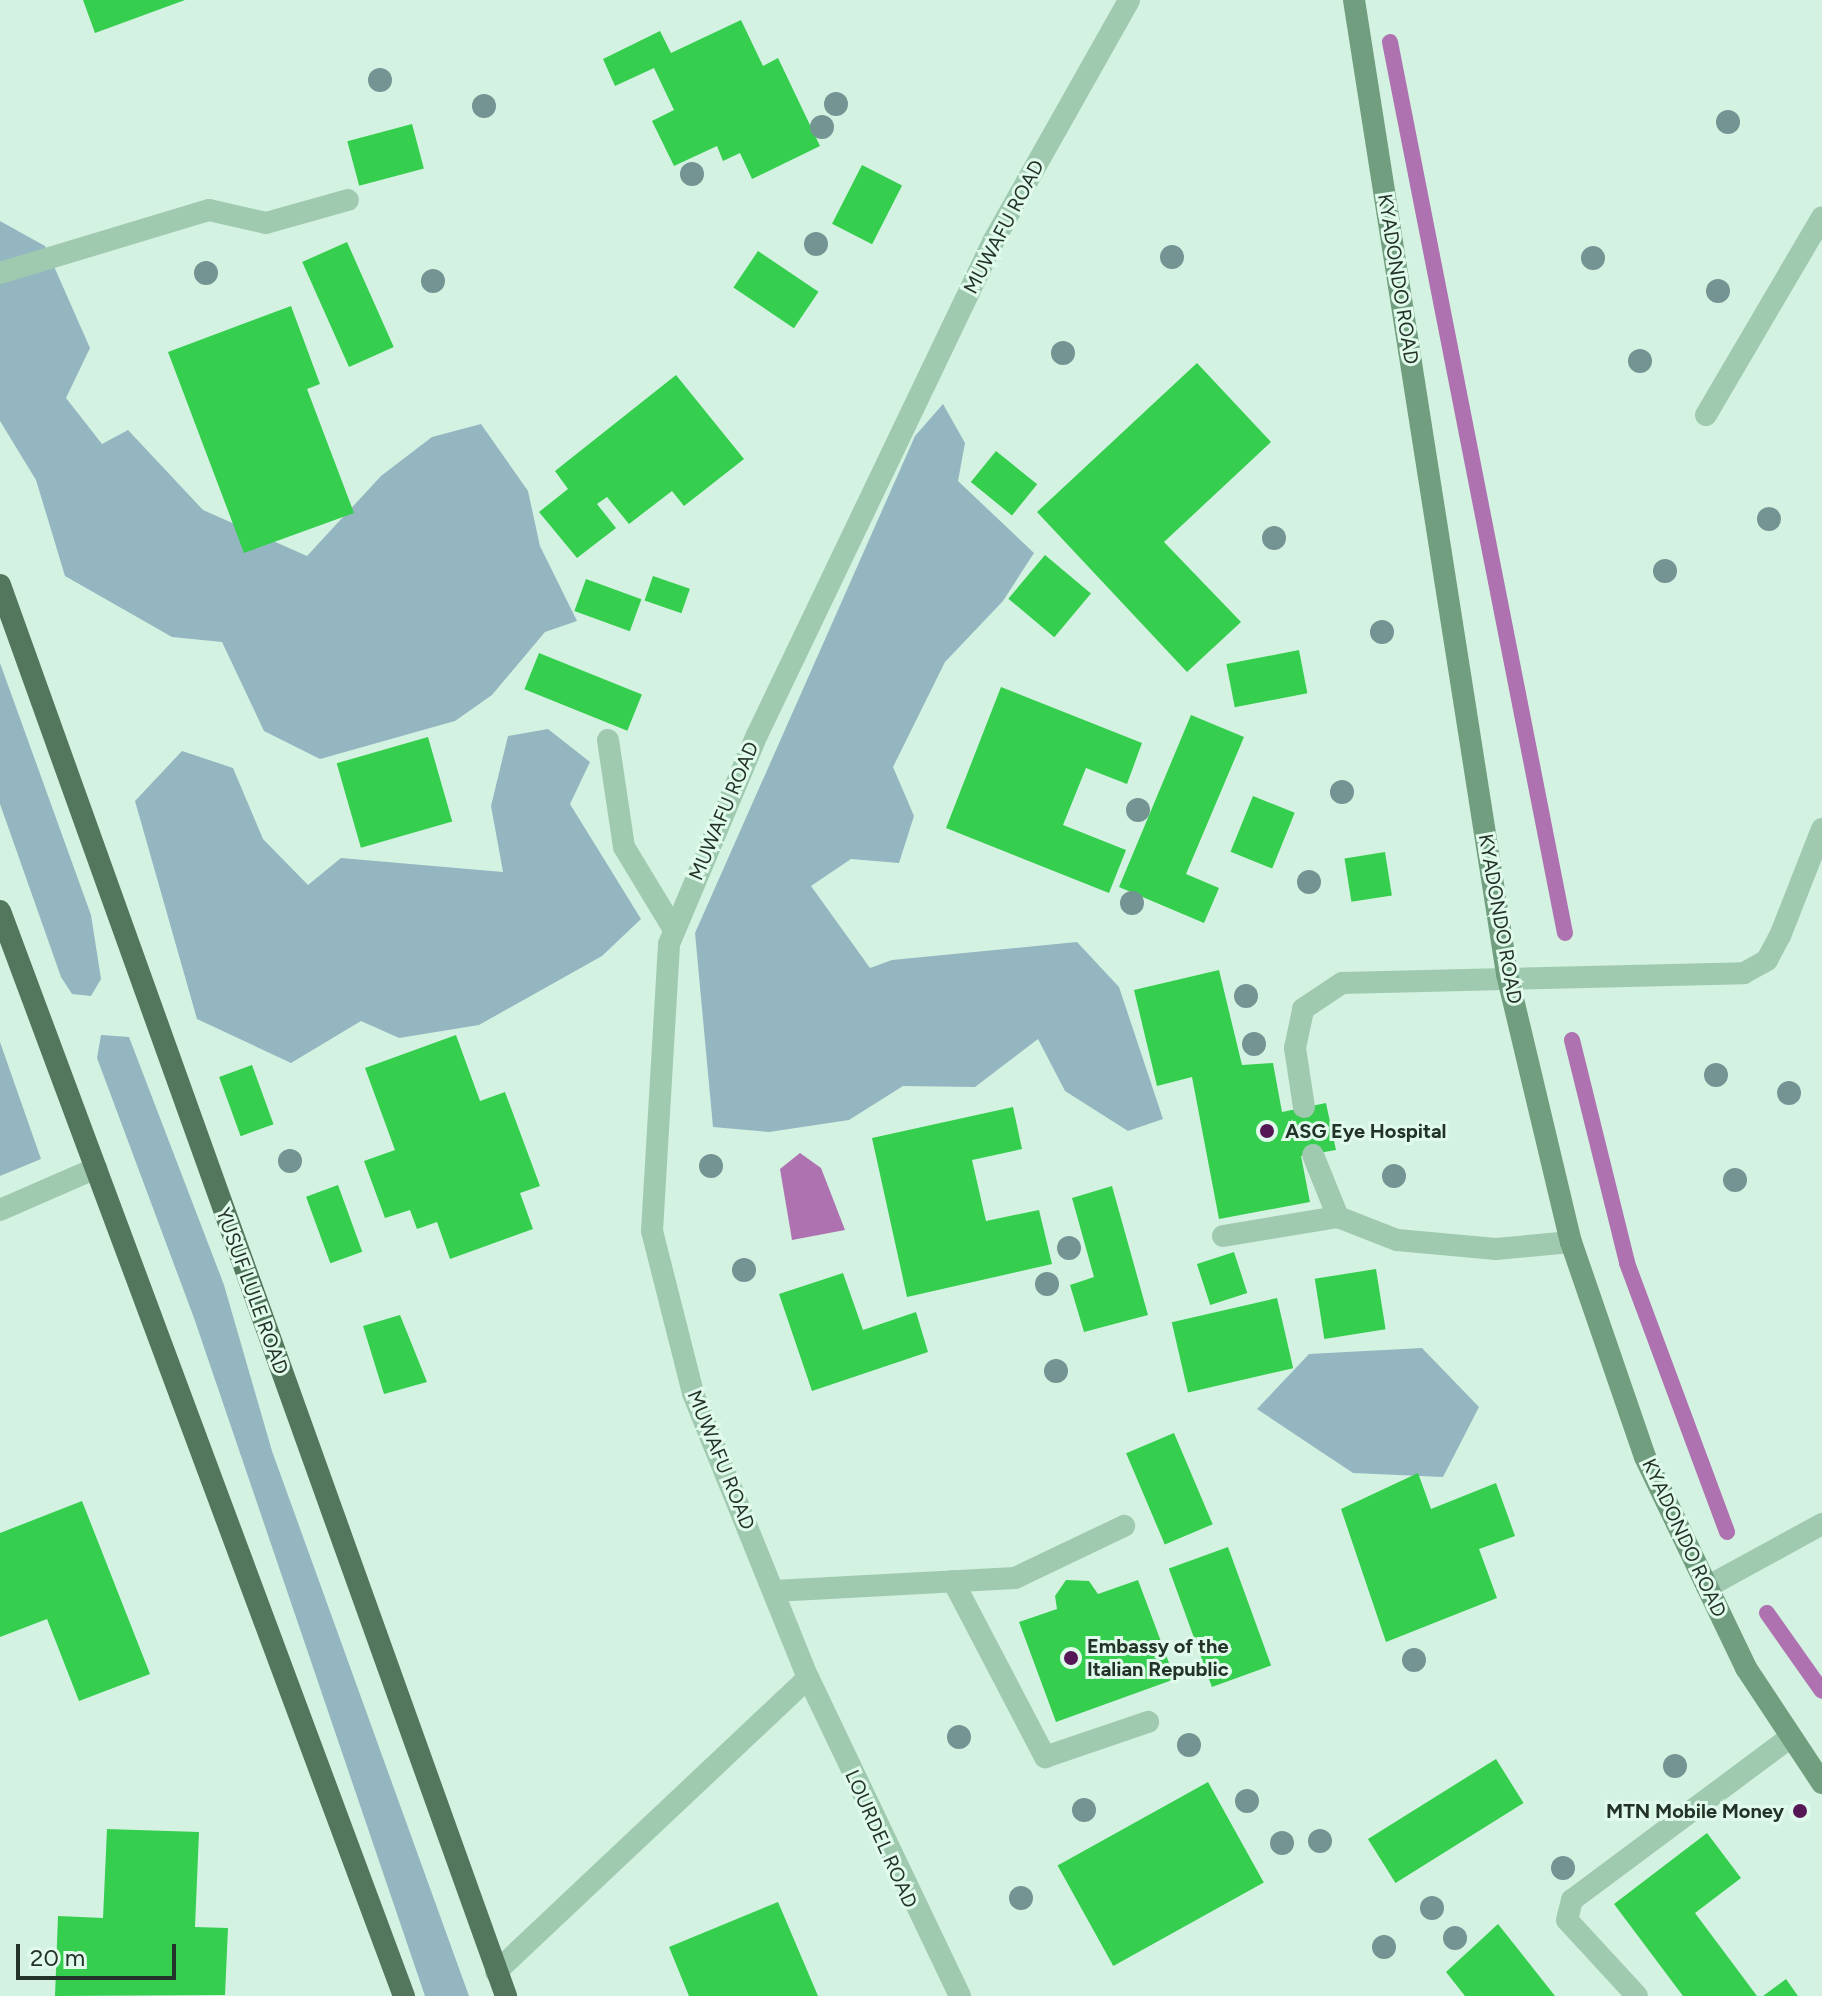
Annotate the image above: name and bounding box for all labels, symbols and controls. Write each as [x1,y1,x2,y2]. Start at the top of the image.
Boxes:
street label: MUWAFU ROAD [959,156,1049,298]
street label: KYADONDO ROAD [1373,192,1423,366]
street label: MUWAFU ROAD [684,738,764,884]
street label: KYADONDO ROAD [1473,832,1527,1006]
place label: ASG Eye Hospital [1285,1119,1446,1143]
marker: ASG Eye Hospital [1256,1120,1278,1142]
street label: YUSUF LULE ROAD [211,1204,293,1378]
street label: MUWAFU ROAD [682,1387,760,1533]
street label: KYADONDO ROAD [1637,1455,1731,1621]
place label: Embassy of the Italian Republic [1087,1634,1229,1681]
marker: Embassy of the Italian Republic [1062,1649,1080,1667]
street label: LOURDEL ROAD [840,1766,922,1912]
place label: MTN Mobile Money [1606,1799,1784,1823]
marker: MTN Mobile Money [1791,1802,1809,1820]
scale bar [20,1928,180,1978]
text: 20 m [30,1943,85,1972]

